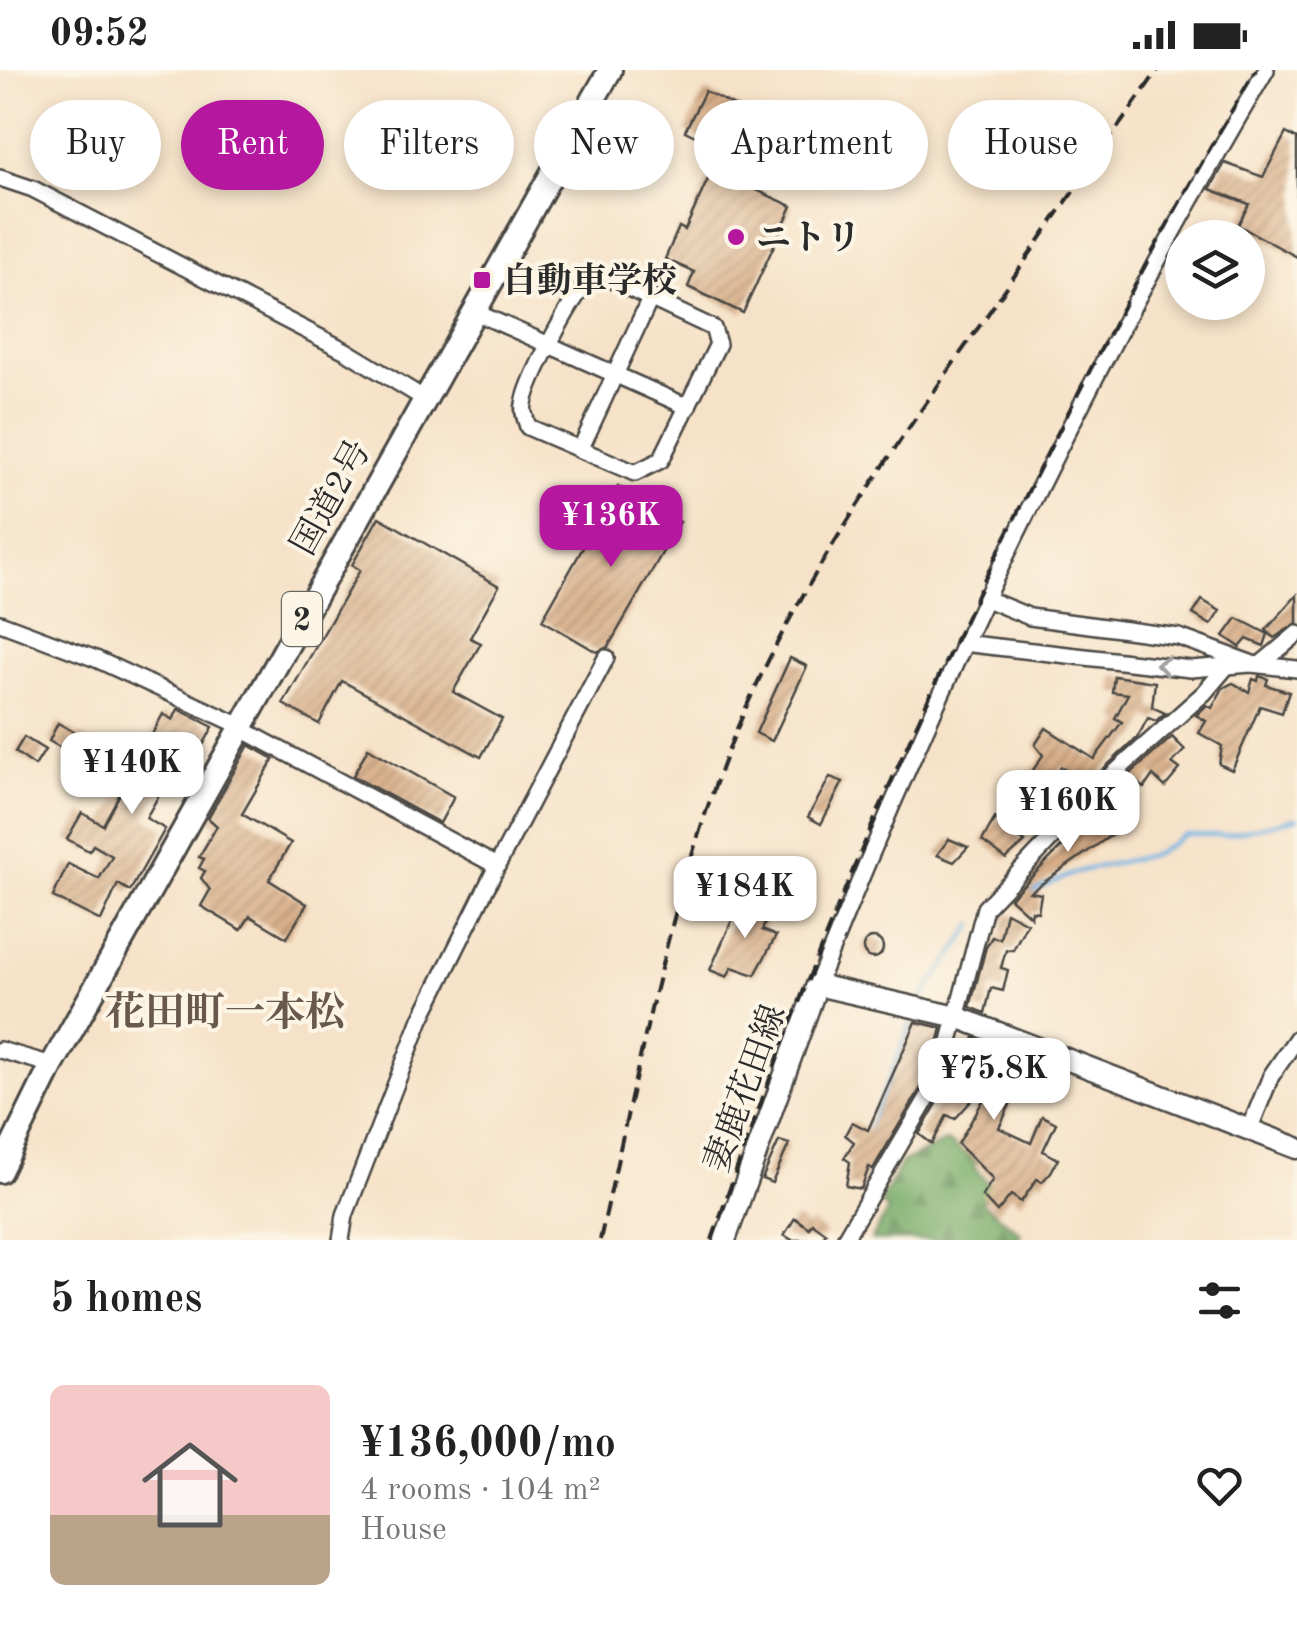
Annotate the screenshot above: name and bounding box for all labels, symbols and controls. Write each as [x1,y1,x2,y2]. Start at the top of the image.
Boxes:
text: 09:52 [50,16,149,54]
chip: Buy [30,100,161,190]
chip: Rent [181,100,324,190]
chip: Filters [344,100,514,190]
chip: New [534,100,674,190]
chip: Apartment [694,100,928,190]
chip: House [948,100,1113,190]
map controls [1165,220,1265,320]
button: layers [1165,220,1265,320]
place label: ニトリ [756,221,861,257]
marker: ニトリ [725,226,747,248]
place label: 自動車学校 [502,262,677,300]
marker: 自動車学校 [471,269,493,291]
street label: 国道2号 [284,433,378,561]
pin: ¥136K [541,485,681,570]
text: ¥136K [562,501,660,533]
road number: 2 [282,592,322,646]
one-way arrow [1155,655,1171,676]
pin: ¥140K [62,732,202,817]
text: ¥140K [83,748,181,780]
pin: ¥160K [998,770,1138,855]
text: ¥160K [1019,786,1117,818]
pin: ¥184K [675,856,815,941]
text: ¥184K [696,872,794,904]
district label: 花田町一本松 [105,991,345,1035]
street label: 妻鹿花田線 [697,1000,793,1177]
pin: ¥75.8K [913,1038,1075,1123]
text: ¥75.8K [940,1054,1048,1086]
icon: filters [1192,1273,1247,1328]
text: 5 homes [50,1279,202,1321]
text: ¥136,000/mo [360,1424,616,1466]
icon: home [130,1425,250,1545]
icon: heart [1192,1458,1247,1513]
text: 4 rooms · 104 m² [360,1475,601,1507]
text: House [360,1515,447,1547]

